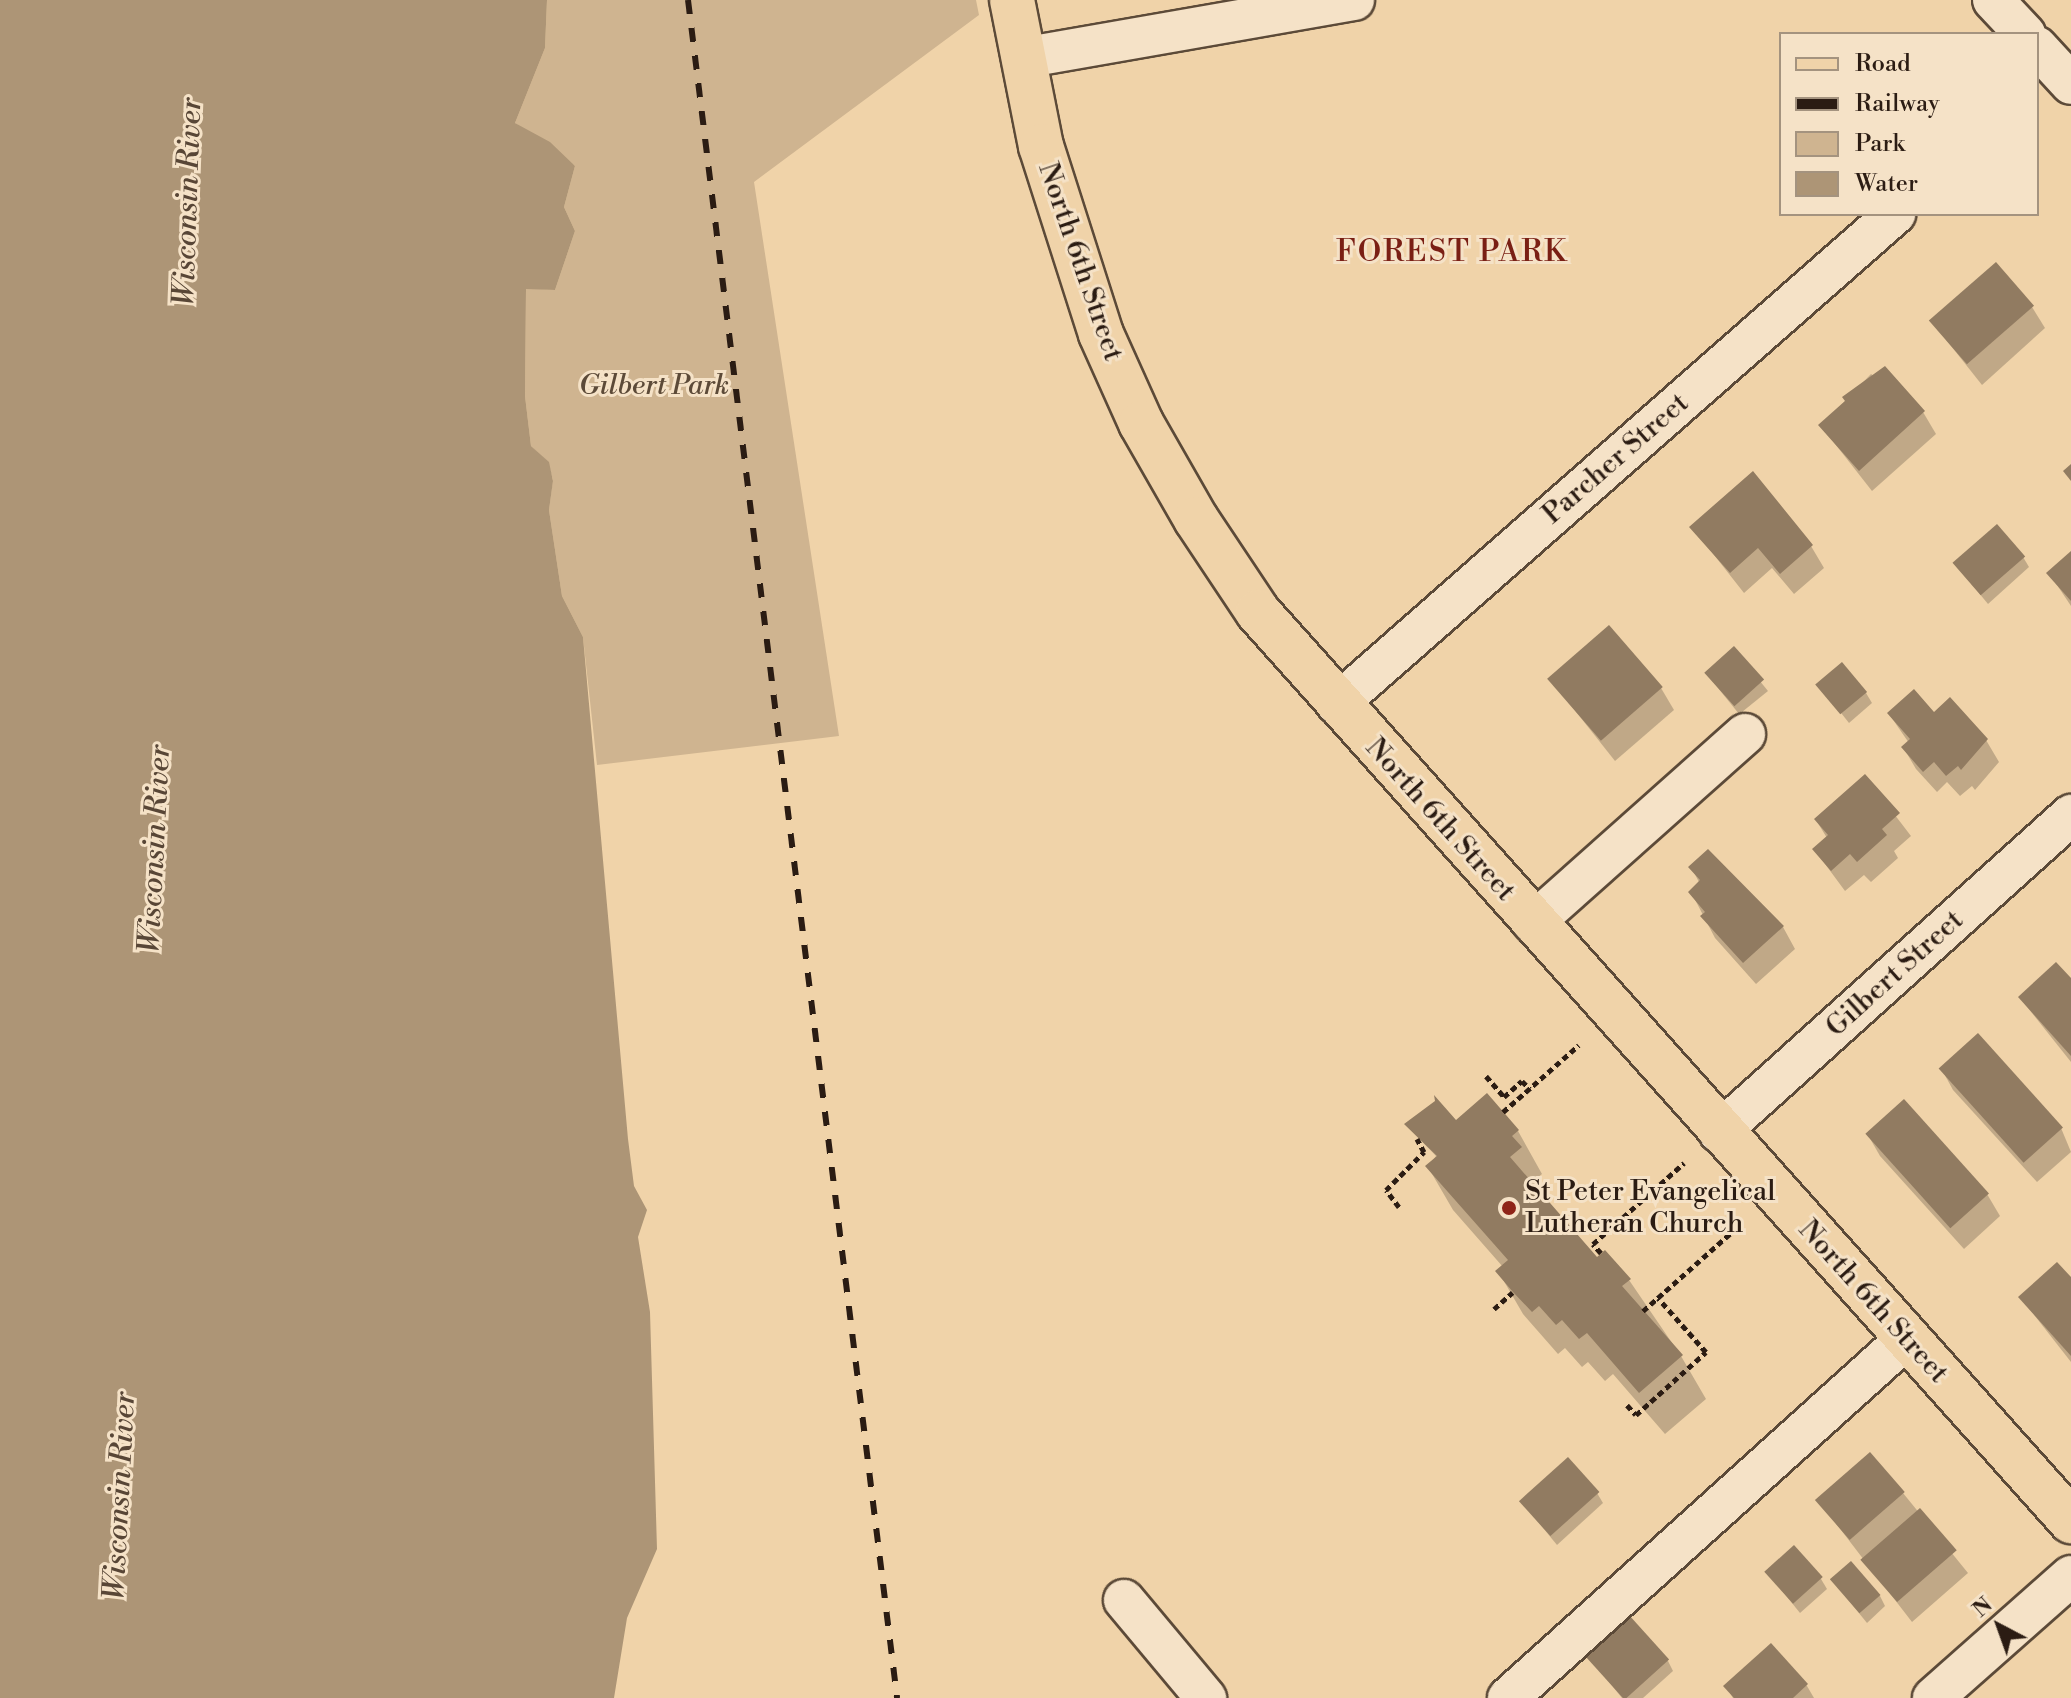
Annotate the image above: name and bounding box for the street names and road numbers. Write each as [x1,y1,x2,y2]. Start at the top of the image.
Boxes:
street label: North 6th Street [1030,158,1130,366]
street label: Parcher Street [1536,387,1696,531]
street label: North 6th Street [1358,732,1522,908]
street label: Gilbert Street [1820,904,1970,1044]
street label: North 6th Street [1791,1214,1955,1390]

